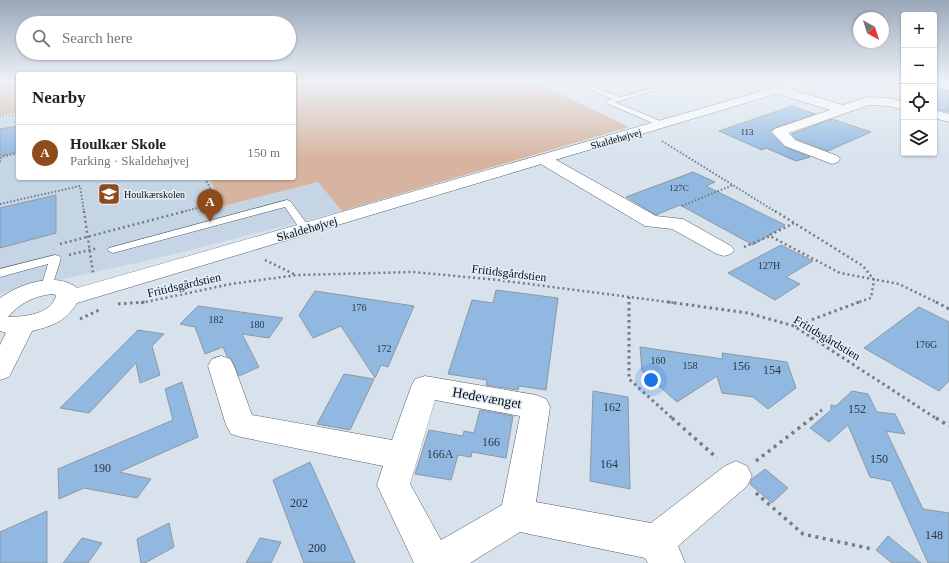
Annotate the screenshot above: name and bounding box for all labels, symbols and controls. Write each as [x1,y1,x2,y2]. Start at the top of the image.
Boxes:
north arrow [853,12,889,48]
map controls [901,12,937,156]
button: + [901,12,937,48]
search box [16,16,296,60]
icon: search [30,27,52,49]
text: Search here [62,30,132,46]
button: − [901,48,937,84]
button: locate [901,84,937,120]
text: Nearby [32,88,86,107]
button: layers [901,120,937,156]
street label: Skaldehøjvej [589,127,643,151]
house number: 113 [740,127,754,137]
text: Houlkær Skole [70,136,166,152]
text: A [40,145,50,160]
text: 150 m [247,145,280,160]
text: Parking · Skaldehøjvej [70,153,189,168]
school or university icon: Houlkærskolen [96,181,122,207]
house number: 127C [669,183,689,193]
place label: Houlkærskolen [124,189,185,200]
pin: A [197,189,223,222]
street label: Skaldehøjvej [275,214,339,244]
house number: 127H [758,260,780,271]
street label: Fritidsgårdstien [471,261,547,285]
street label: Fritidsgårdstien [146,270,222,300]
house number: 176 [352,302,367,313]
street label: Fritidsgårdstien [791,313,863,363]
house number: 182 [209,314,224,325]
house number: 180 [250,319,265,330]
house number: 176G [915,339,937,350]
house number: 172 [377,343,392,354]
house number: 160 [651,355,666,366]
house number: 156 [732,359,750,373]
house number: 158 [683,360,698,371]
house number: 154 [763,363,781,377]
your location [641,370,661,390]
street label: Hedevænget [451,385,523,411]
house number: 162 [603,400,621,414]
house number: 152 [848,402,866,416]
house number: 166 [482,435,500,449]
house number: 166A [427,447,454,461]
house number: 150 [870,452,888,466]
house number: 164 [600,457,618,471]
house number: 190 [93,461,111,475]
house number: 202 [290,496,308,510]
house number: 148 [925,528,943,542]
house number: 200 [308,541,326,555]

